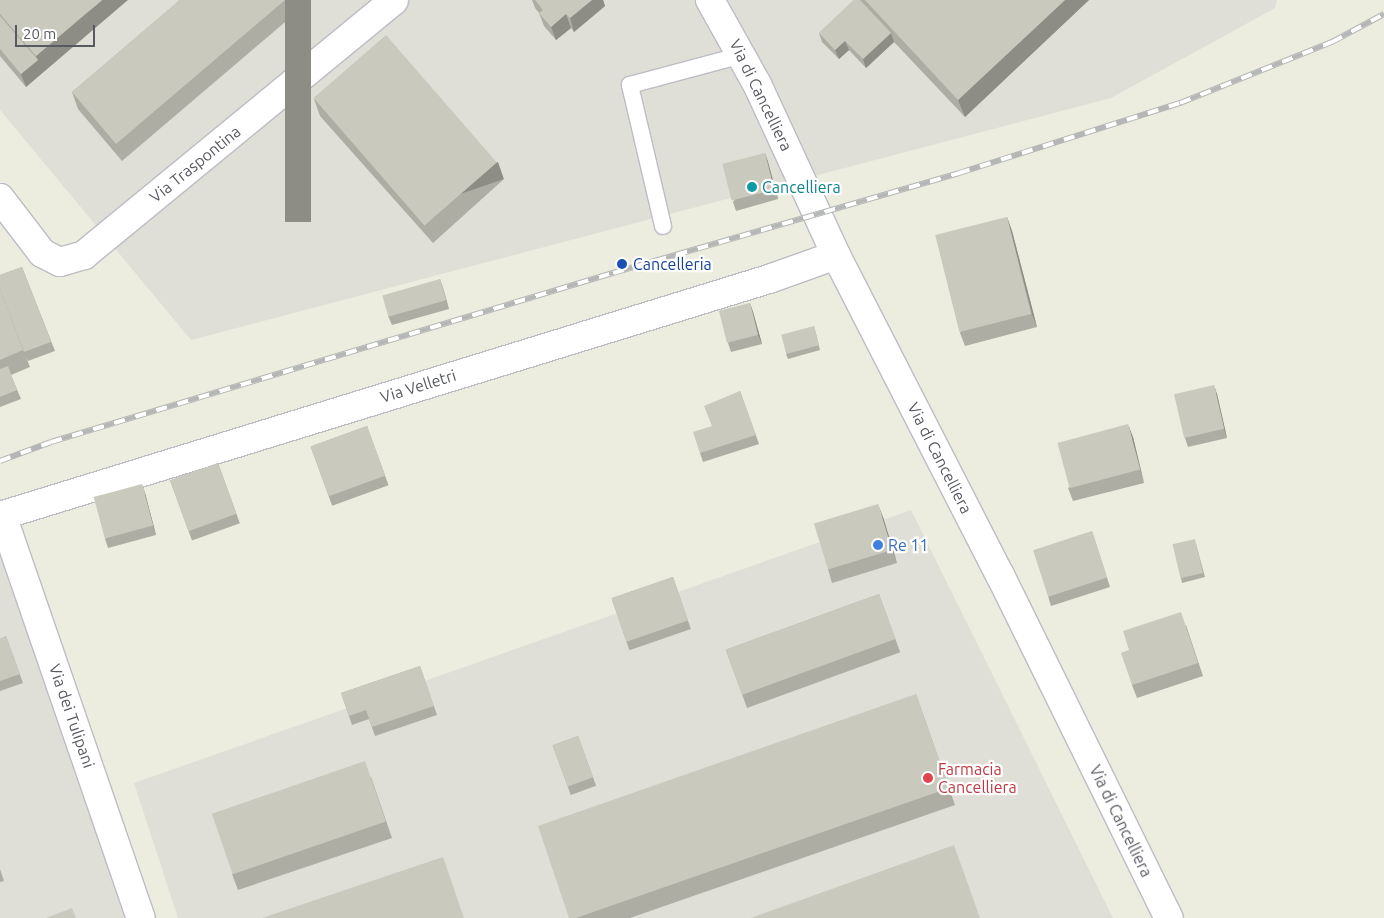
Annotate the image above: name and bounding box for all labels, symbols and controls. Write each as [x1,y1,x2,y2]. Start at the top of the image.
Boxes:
scale bar [18,15,98,47]
text: 20 m [23,25,56,42]
street label: Via di Cancelliera [726,36,796,154]
street label: Via Traspontina [146,121,244,207]
place label: Cancelliera [762,177,841,197]
marker: Cancelliera [746,181,758,193]
place label: Cancelleria [633,254,712,274]
marker: Cancelleria [615,257,629,271]
street label: Via Velletri [378,365,458,407]
street label: Via di Cancelliera [904,399,976,517]
place label: Re 11 [888,535,928,555]
marker: Re 11 [872,539,884,551]
street label: Via dei Tulipani [45,662,99,770]
place label: Farmacia Cancelliera [938,759,1017,797]
street label: Via di Cancelliera [1086,762,1156,880]
marker: Farmacia Cancelliera [922,772,934,784]

